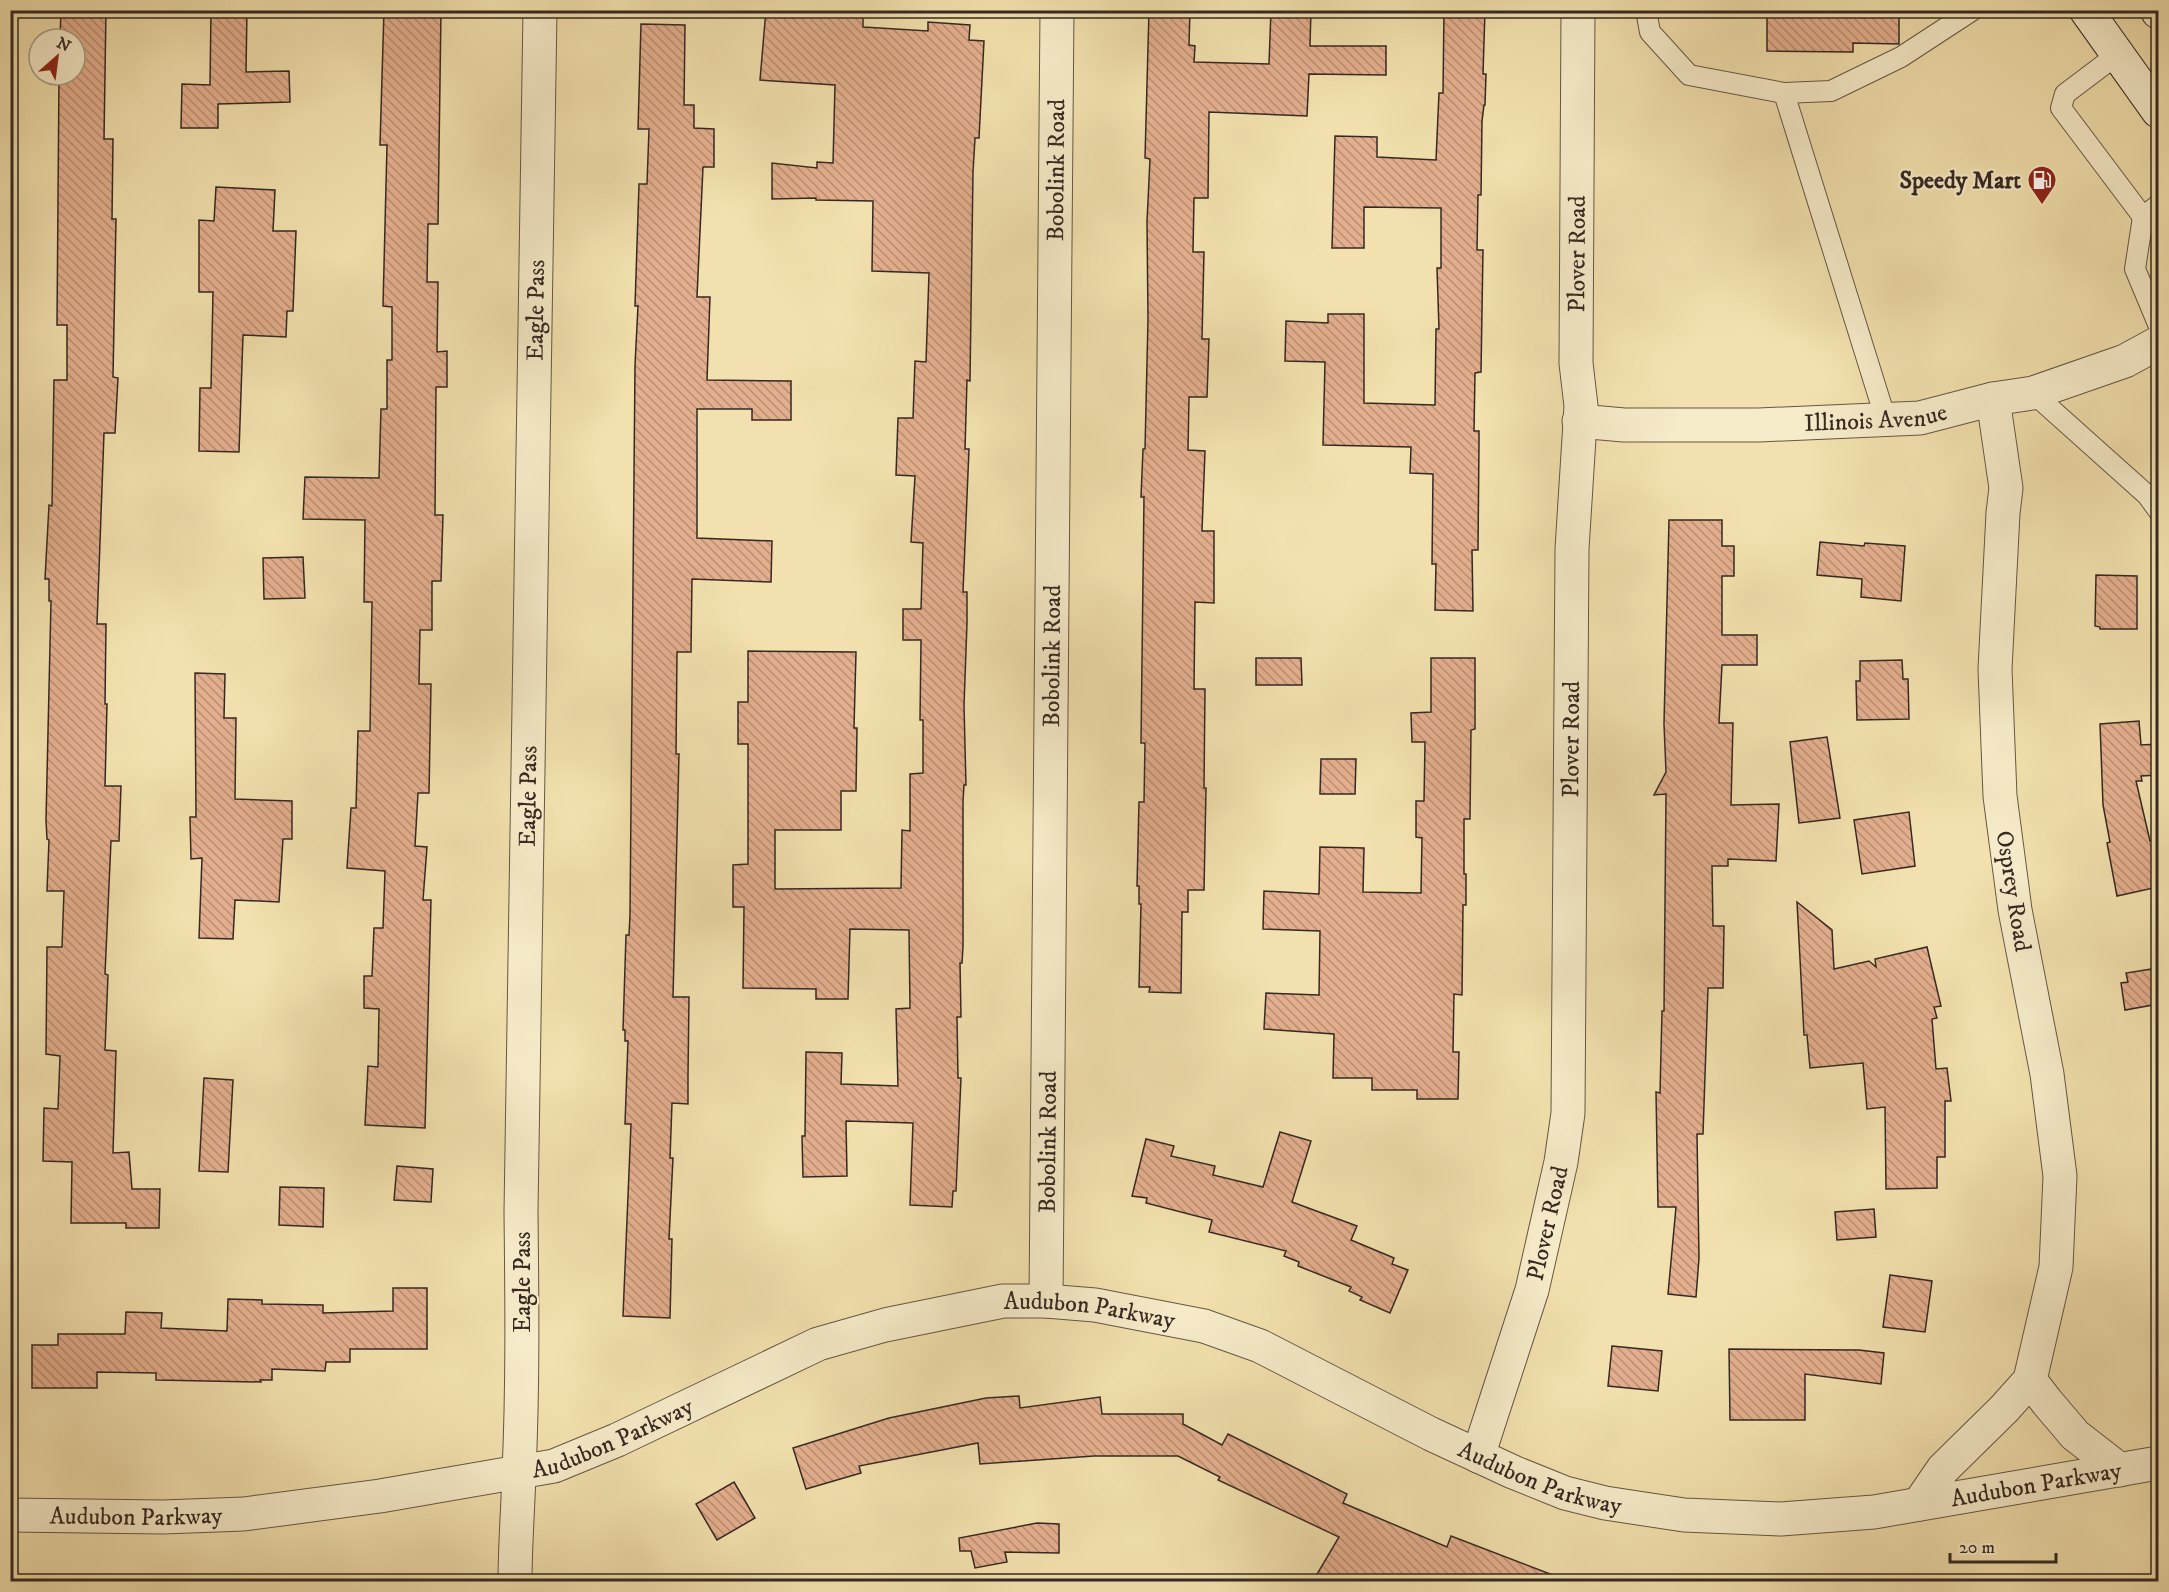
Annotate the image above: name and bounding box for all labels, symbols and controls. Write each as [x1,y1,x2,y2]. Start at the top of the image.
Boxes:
north arrow [27,27,87,87]
text: N [53,33,74,57]
street label: Bobolink Road [1041,99,1072,241]
fuel station icon: Speedy Mart [2026,164,2058,206]
place label: Speedy Mart [1899,166,2021,196]
street label: Plover Road [1562,195,1593,312]
street label: Eagle Pass [520,259,552,361]
street label: Illinois Avenue [1804,398,1950,439]
street label: Bobolink Road [1037,585,1068,727]
street label: Plover Road [1556,681,1587,798]
street label: Eagle Pass [513,745,544,847]
street label: Osprey Road [1989,829,2037,954]
street label: Bobolink Road [1033,1071,1064,1213]
street label: Plover Road [1521,1163,1576,1284]
street label: Eagle Pass [508,1231,538,1333]
street label: Audubon Parkway [1004,1287,1178,1336]
street label: Audubon Parkway [530,1392,699,1486]
street label: Audubon Parkway [1453,1435,1624,1521]
street label: Audubon Parkway [1948,1455,2124,1515]
street label: Audubon Parkway [49,1501,224,1533]
scale bar [1950,1526,2056,1564]
text: 20 m [1959,1537,1995,1559]

